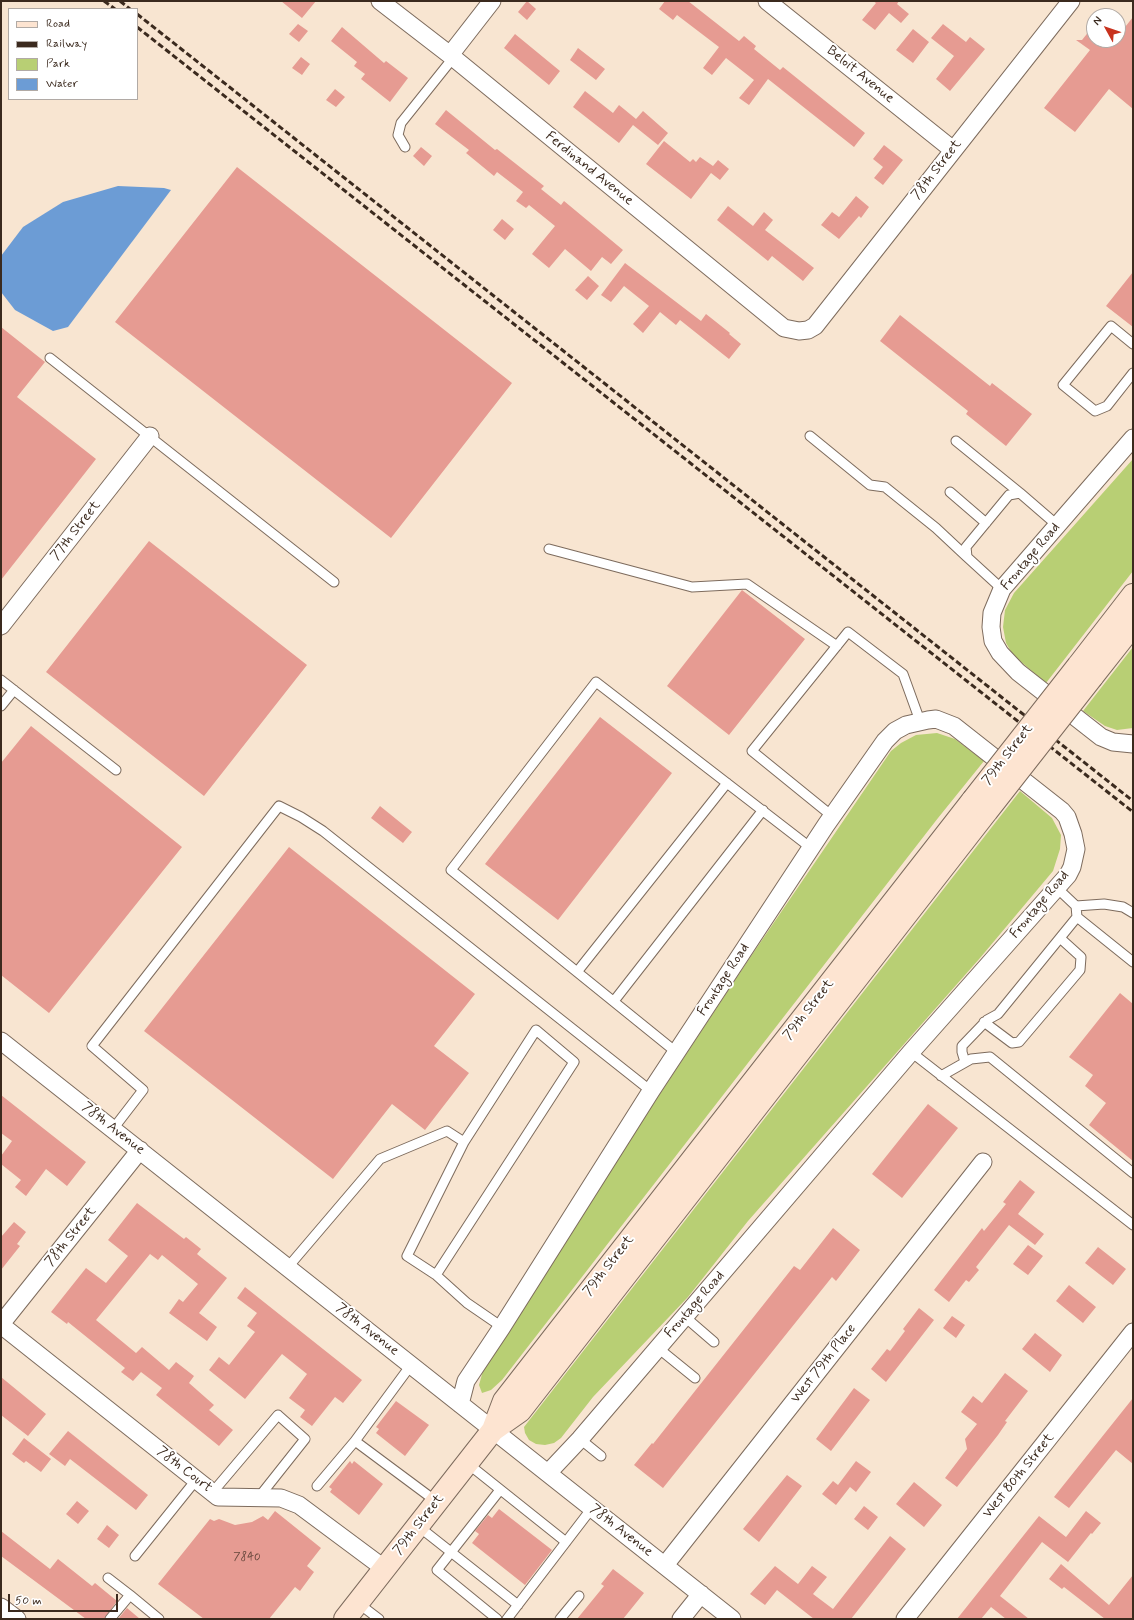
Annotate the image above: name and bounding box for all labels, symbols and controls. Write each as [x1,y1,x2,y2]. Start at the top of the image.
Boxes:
legend [8,8,138,100]
north arrow [1086,8,1126,48]
text: N [1090,14,1105,28]
text: Road [46,16,70,32]
text: Railway [46,36,87,52]
street label: Beloit Avenue [823,43,897,107]
text: Park [46,56,70,72]
text: Water [46,76,78,92]
street label: Ferdinand Avenue [542,128,636,210]
street label: 78th Street [908,137,966,203]
street label: 77th Street [47,498,105,564]
street label: Frontage Road [998,520,1064,594]
street label: 79th Street [979,721,1037,789]
street label: Frontage Road [1007,868,1073,942]
street label: Frontage Road [694,941,754,1019]
street label: 79th Street [780,976,838,1044]
street label: 78th Avenue [78,1099,148,1159]
street label: 78th Street [42,1204,100,1270]
street label: 79th Street [580,1232,638,1300]
street label: Frontage Road [661,1268,729,1342]
street label: 78th Avenue [332,1300,402,1360]
street label: West 79th Place [788,1321,860,1407]
street label: West 80th Street [980,1430,1058,1522]
street label: 78th Court [153,1443,215,1497]
street label: 79th Street [390,1491,448,1559]
street label: 78th Avenue [586,1501,656,1561]
house number: 7840 [233,1550,261,1564]
scale bar [10,1586,120,1612]
text: 50 m [15,1593,42,1609]

